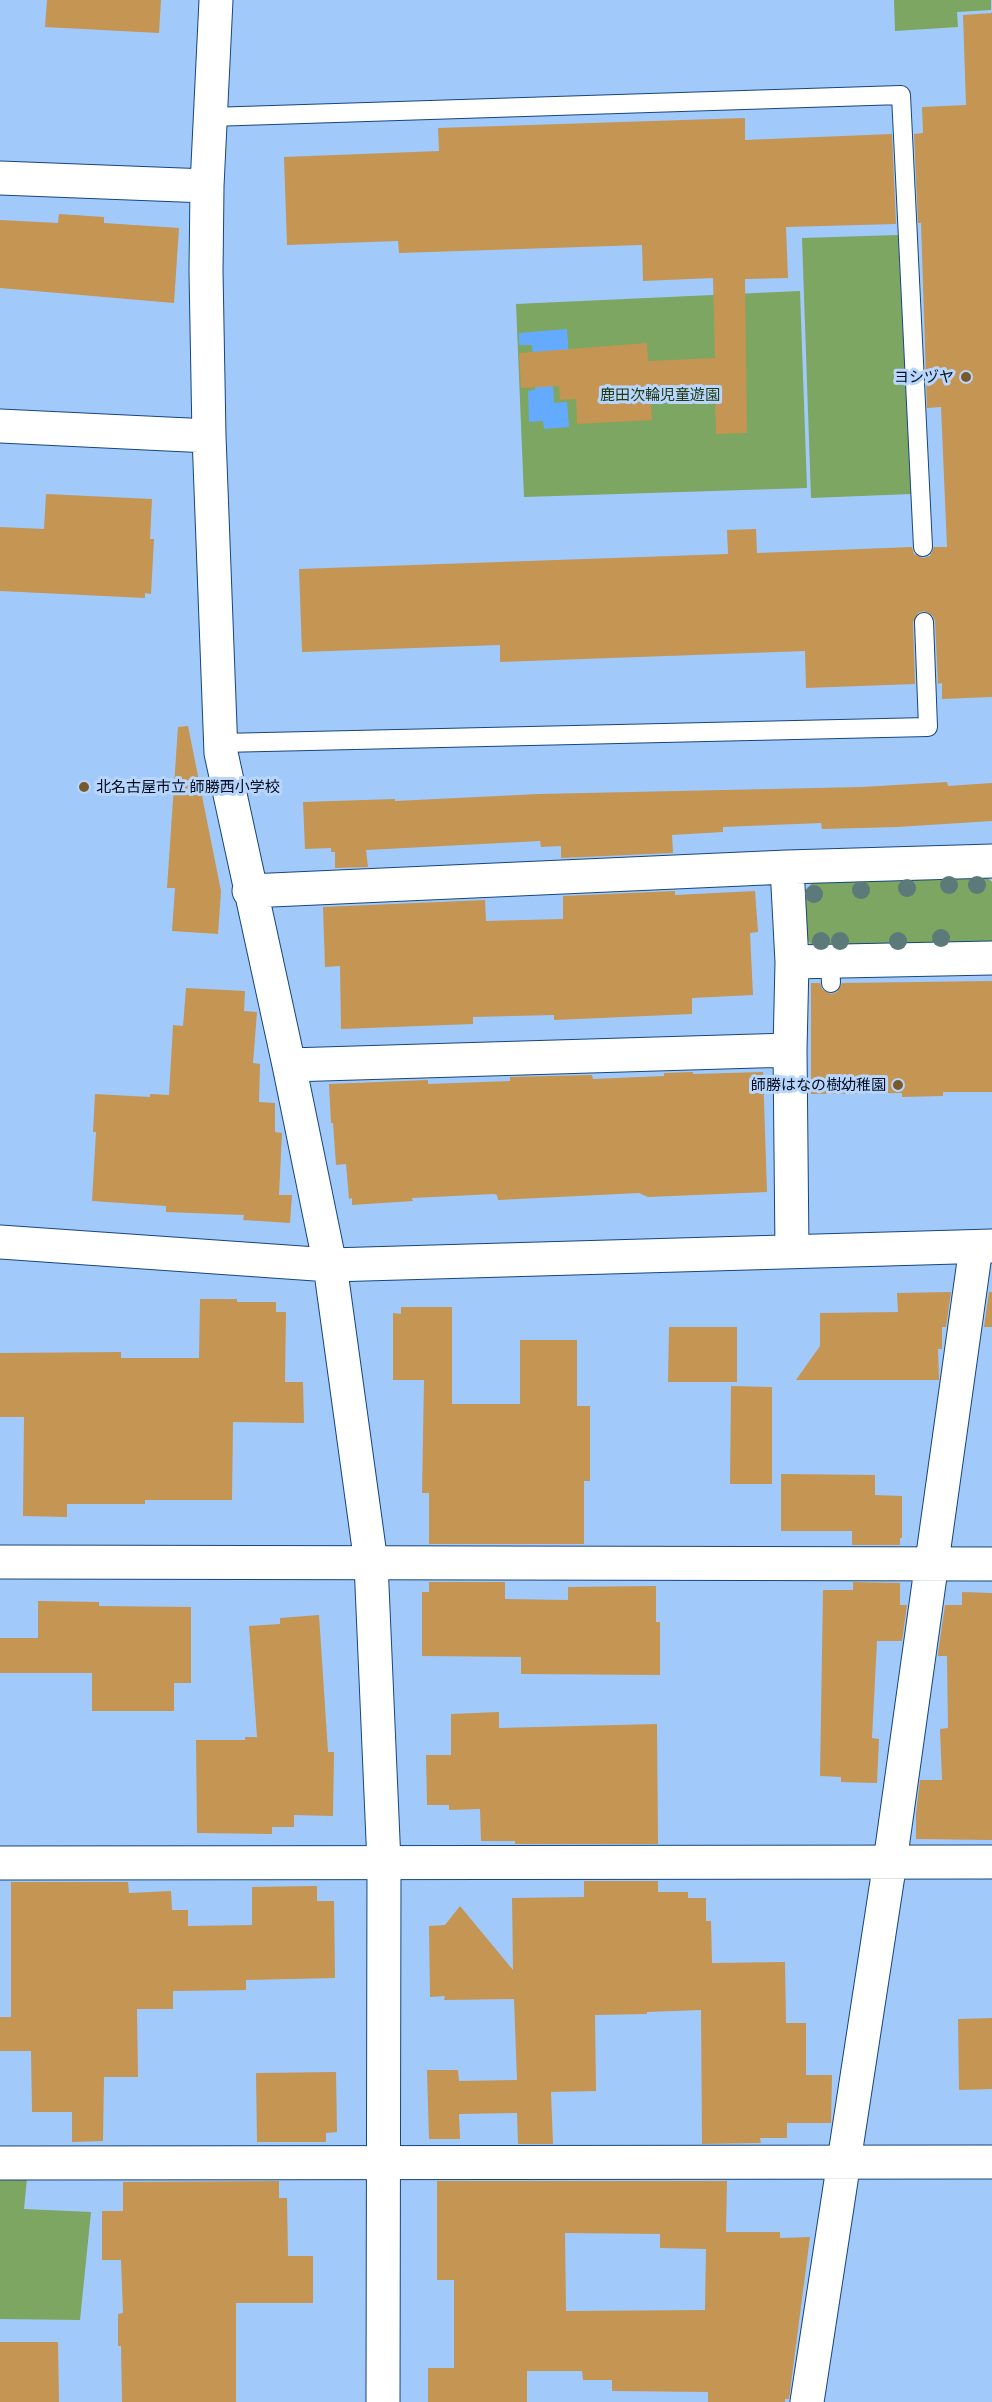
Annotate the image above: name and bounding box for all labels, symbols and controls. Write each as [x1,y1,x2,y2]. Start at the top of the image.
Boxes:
place label: ヨシヅヤ [894,368,954,386]
marker: ヨシヅヤ [959,370,973,384]
park label: 鹿田次輪児童遊園 [600,386,720,404]
place label: 北名古屋市立 師勝西小学校 [96,778,280,796]
marker: 北名古屋市立 師勝西小学校 [77,780,91,794]
place label: 師勝はなの樹幼稚園 [751,1076,886,1094]
marker: 師勝はなの樹幼稚園 [891,1078,905,1092]

